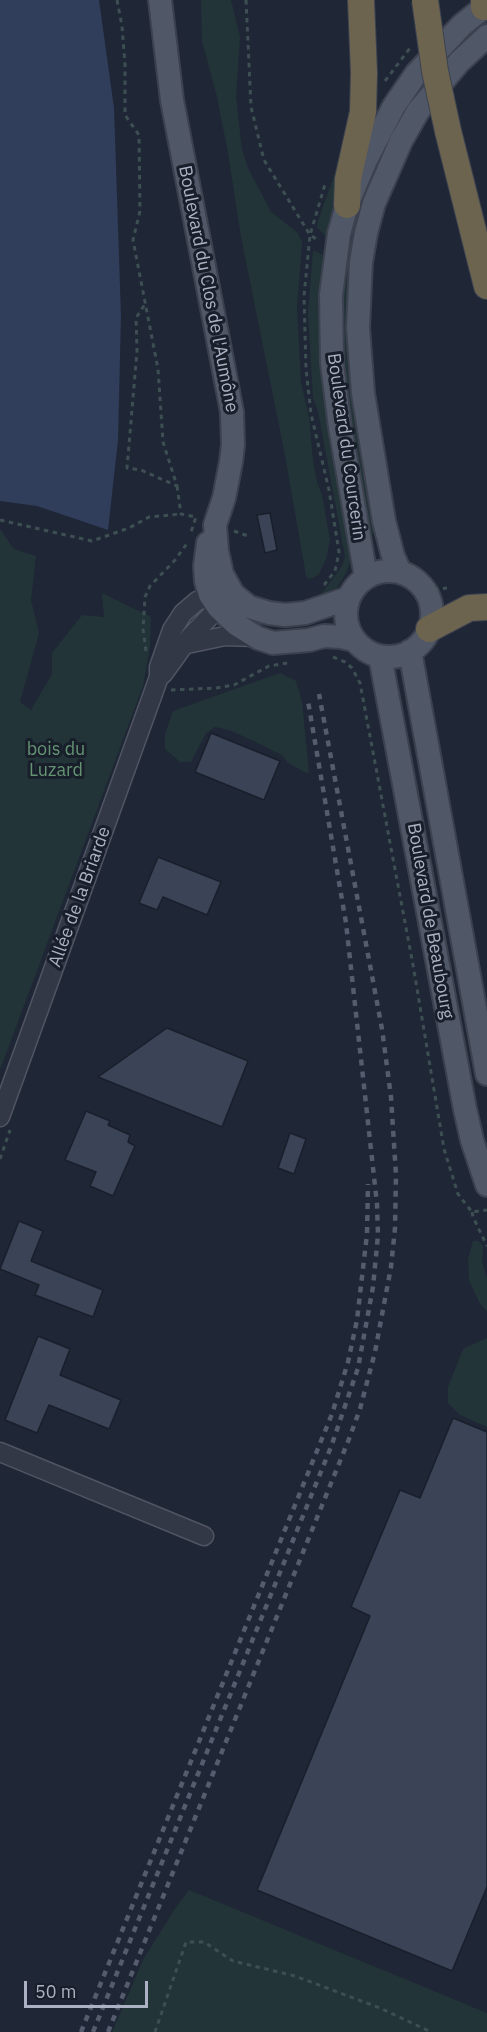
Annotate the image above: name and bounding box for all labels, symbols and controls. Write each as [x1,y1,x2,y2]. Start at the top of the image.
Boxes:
street label: Boulevard du Clos de l'Aumône [173,164,243,414]
street label: Boulevard du Courcerin [322,352,370,542]
park label: bois du Luzard [27,739,85,782]
street label: Boulevard de Beaubourg [402,821,458,1021]
street label: Allée de la Briarde [45,824,115,970]
scale bar [27,1969,152,2007]
text: 50 m [35,1980,77,2003]

